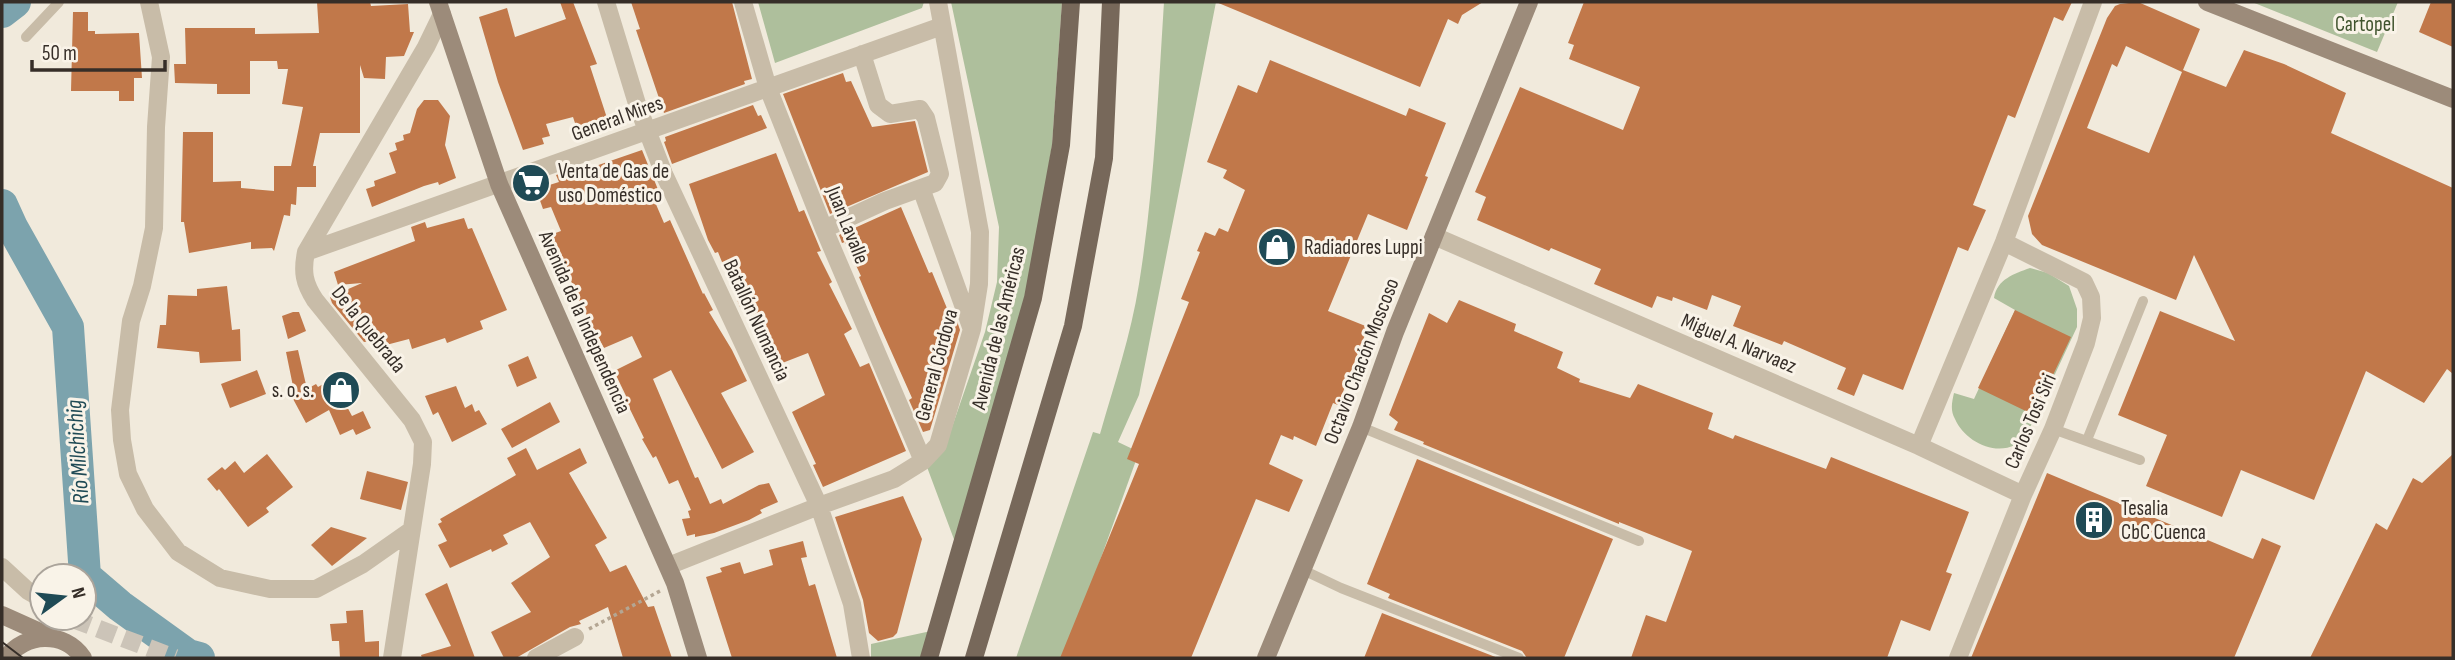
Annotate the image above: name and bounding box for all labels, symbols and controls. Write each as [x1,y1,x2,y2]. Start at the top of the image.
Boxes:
park label: Cartopel [2335,12,2395,37]
scale bar [32,28,164,72]
text: 50 m [42,41,77,66]
street label: General Mires [568,90,666,147]
place label: Venta de Gas de uso Doméstico [558,159,669,208]
supermarket icon: Venta de Gas de uso Doméstico [510,162,552,204]
street label: Juan Lavalle [820,182,874,268]
street label: Avenida de la Independencia [533,226,636,417]
shop icon: Radiadores Luppi [1256,226,1298,268]
place label: Radiadores Luppi [1304,235,1423,260]
street label: Avenida de las Américas [966,244,1031,413]
street label: Batallón Numancia [718,255,796,385]
street label: Octavio Chacón Moscoso [1318,275,1405,448]
street label: De la Quebrada [326,281,411,378]
street label: General Córdova [910,306,963,424]
street label: Miguel A. Narvaez [1678,308,1801,379]
shop icon: s. o. s. [320,369,362,411]
street label: Carlos Tosi Siri [1999,370,2062,473]
place label: s. o. s. [272,378,314,403]
water label: Río Milchichig [60,398,96,505]
place label: Tesalia CbC Cuenca [2121,496,2206,545]
building icon: Tesalia CbC Cuenca [2073,499,2115,541]
north arrow [28,562,98,632]
text: N [66,585,90,601]

